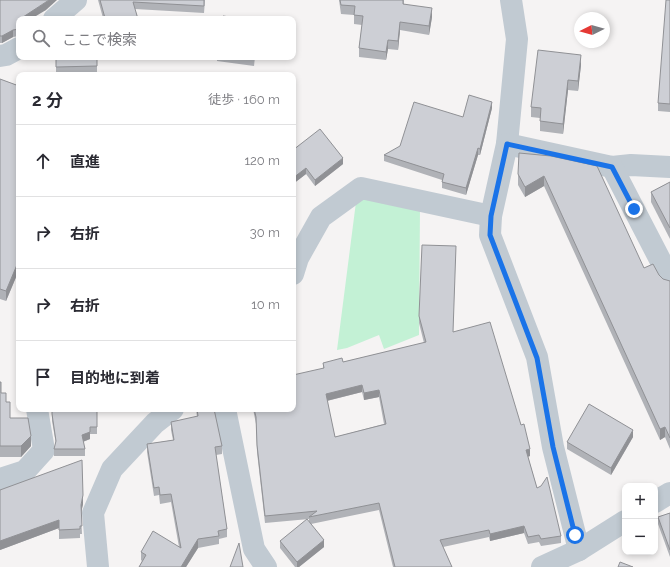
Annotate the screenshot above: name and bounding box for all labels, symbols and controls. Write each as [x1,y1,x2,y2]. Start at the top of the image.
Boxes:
north arrow [574,12,610,48]
search box [16,16,296,60]
icon: search [30,27,52,49]
text: ここで検索 [62,31,137,49]
text: 2 分 [32,90,63,110]
text: 徒歩 · 160 m [208,92,280,107]
icon: ahead [32,150,54,172]
text: 直進 [70,153,100,171]
text: 120 m [244,153,280,168]
route end [625,200,643,218]
icon: right [32,222,54,244]
text: 右折 [70,225,100,243]
text: 30 m [250,225,280,240]
icon: right [32,294,54,316]
text: 右折 [70,297,100,315]
text: 10 m [251,297,280,312]
icon: arrive [32,366,54,388]
text: 目的地に到着 [70,369,160,387]
map controls [622,483,658,555]
button: + [622,483,658,519]
button: − [622,519,658,555]
route start [566,526,584,544]

